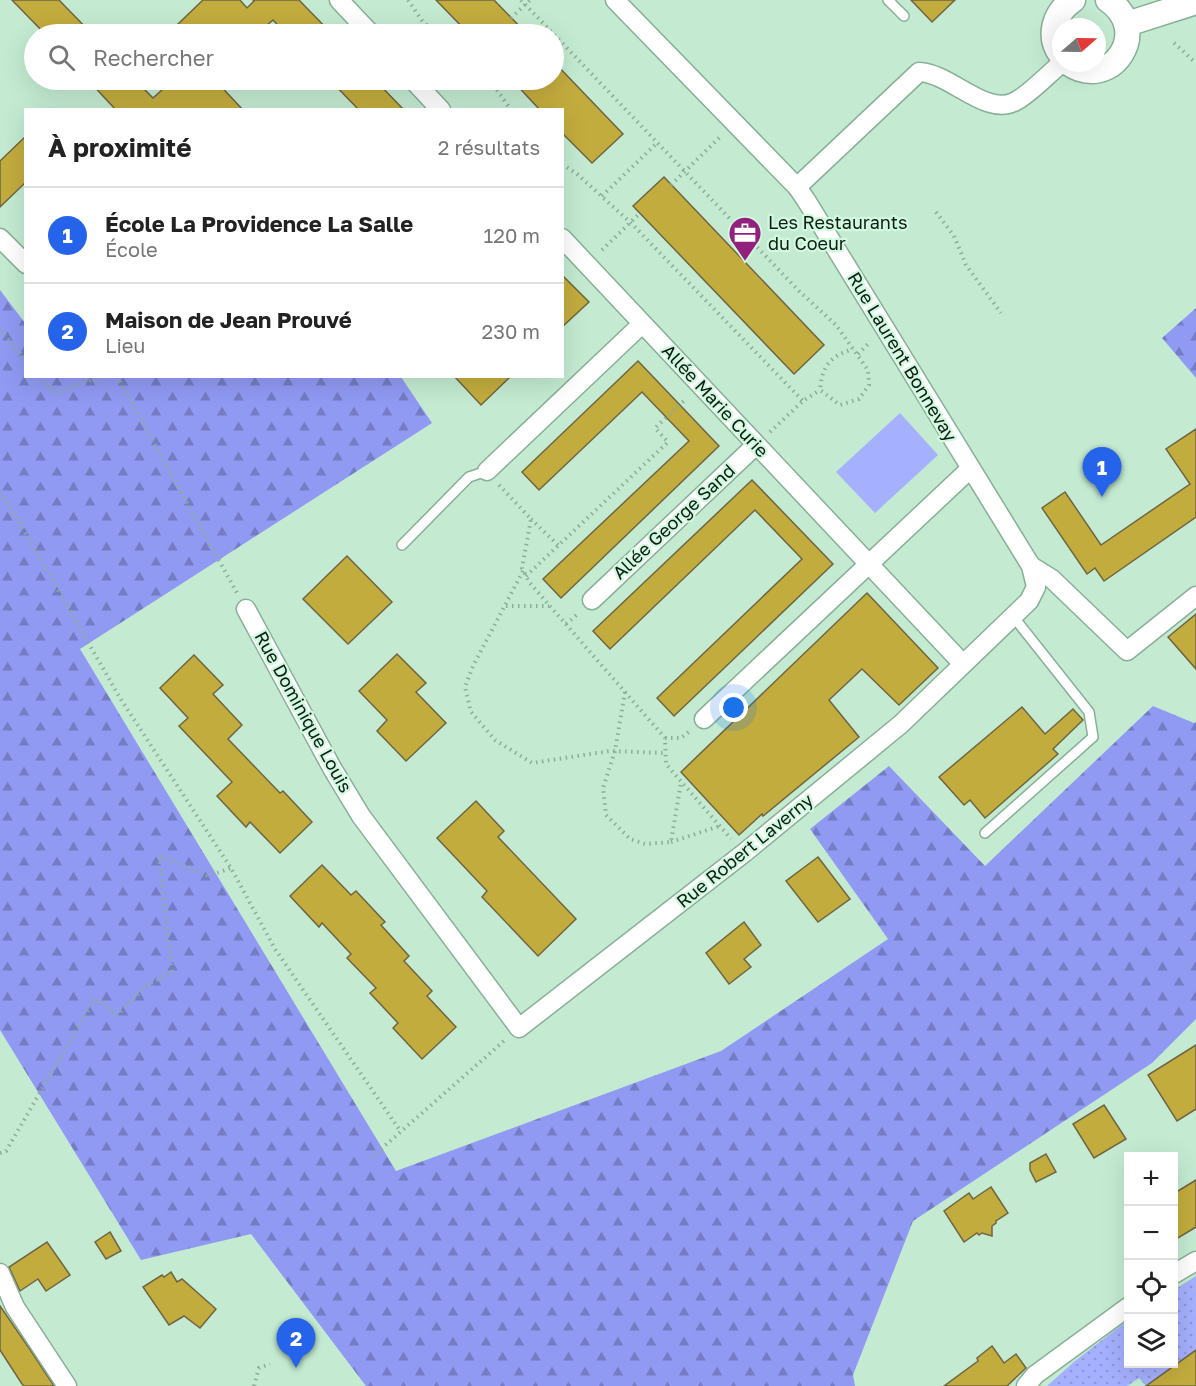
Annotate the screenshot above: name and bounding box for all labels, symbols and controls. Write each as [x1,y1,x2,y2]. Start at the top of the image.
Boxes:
north arrow [1052,18,1106,72]
search box [24,24,564,90]
icon: search [45,41,78,74]
text: Rechercher [93,44,214,71]
text: À proximité [48,132,192,163]
text: 2 résultats [438,135,540,159]
text: École La Providence La Salle [105,210,413,237]
place label: Les Restaurants du Coeur [768,211,908,254]
office icon: Les Restaurants du Coeur [727,215,763,262]
text: 1 [62,223,73,247]
text: 120 m [484,223,540,247]
text: École [105,237,158,261]
street label: Rue Laurent Bonnevay [844,268,962,445]
text: Maison de Jean Prouvé [105,306,352,333]
text: 2 [61,319,74,343]
text: 230 m [482,319,540,343]
text: Lieu [105,333,145,357]
street label: Allée Marie Curie [658,339,774,461]
pin: 1 [1082,448,1122,497]
street label: Allée George Sand [608,459,739,584]
street label: Rue Dominique Louis [250,627,357,796]
your location [719,693,748,722]
street label: Rue Robert Laverny [672,788,817,912]
map controls [1124,1152,1178,1368]
button: + [1124,1152,1178,1206]
button: − [1124,1206,1178,1260]
button: locate [1124,1260,1178,1314]
button: layers [1124,1314,1178,1368]
pin: 2 [276,1318,316,1368]

